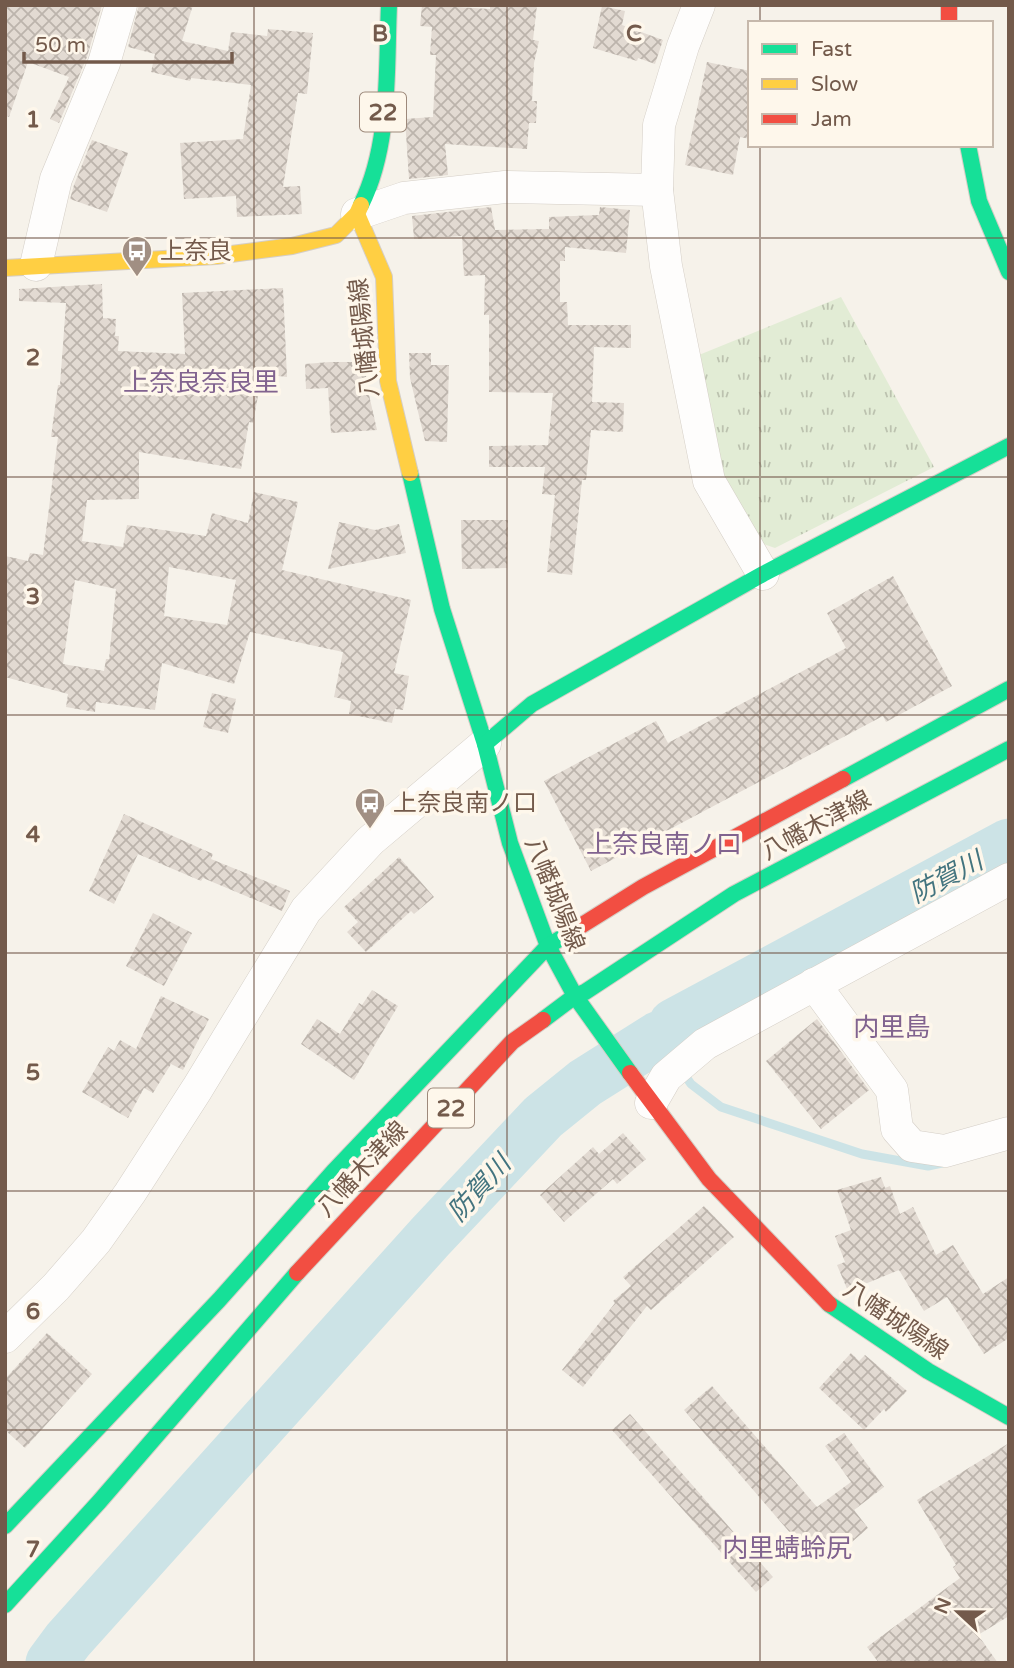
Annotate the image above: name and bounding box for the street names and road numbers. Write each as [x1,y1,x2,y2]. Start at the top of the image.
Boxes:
road number: 22 [360,92,406,132]
street label: 八幡城陽線 [344,277,385,399]
street label: 八幡木津線 [756,784,876,866]
street label: 八幡城陽線 [519,833,590,955]
road number: 22 [428,1088,474,1128]
street label: 八幡木津線 [311,1116,414,1223]
street label: 八幡城陽線 [838,1275,954,1366]

